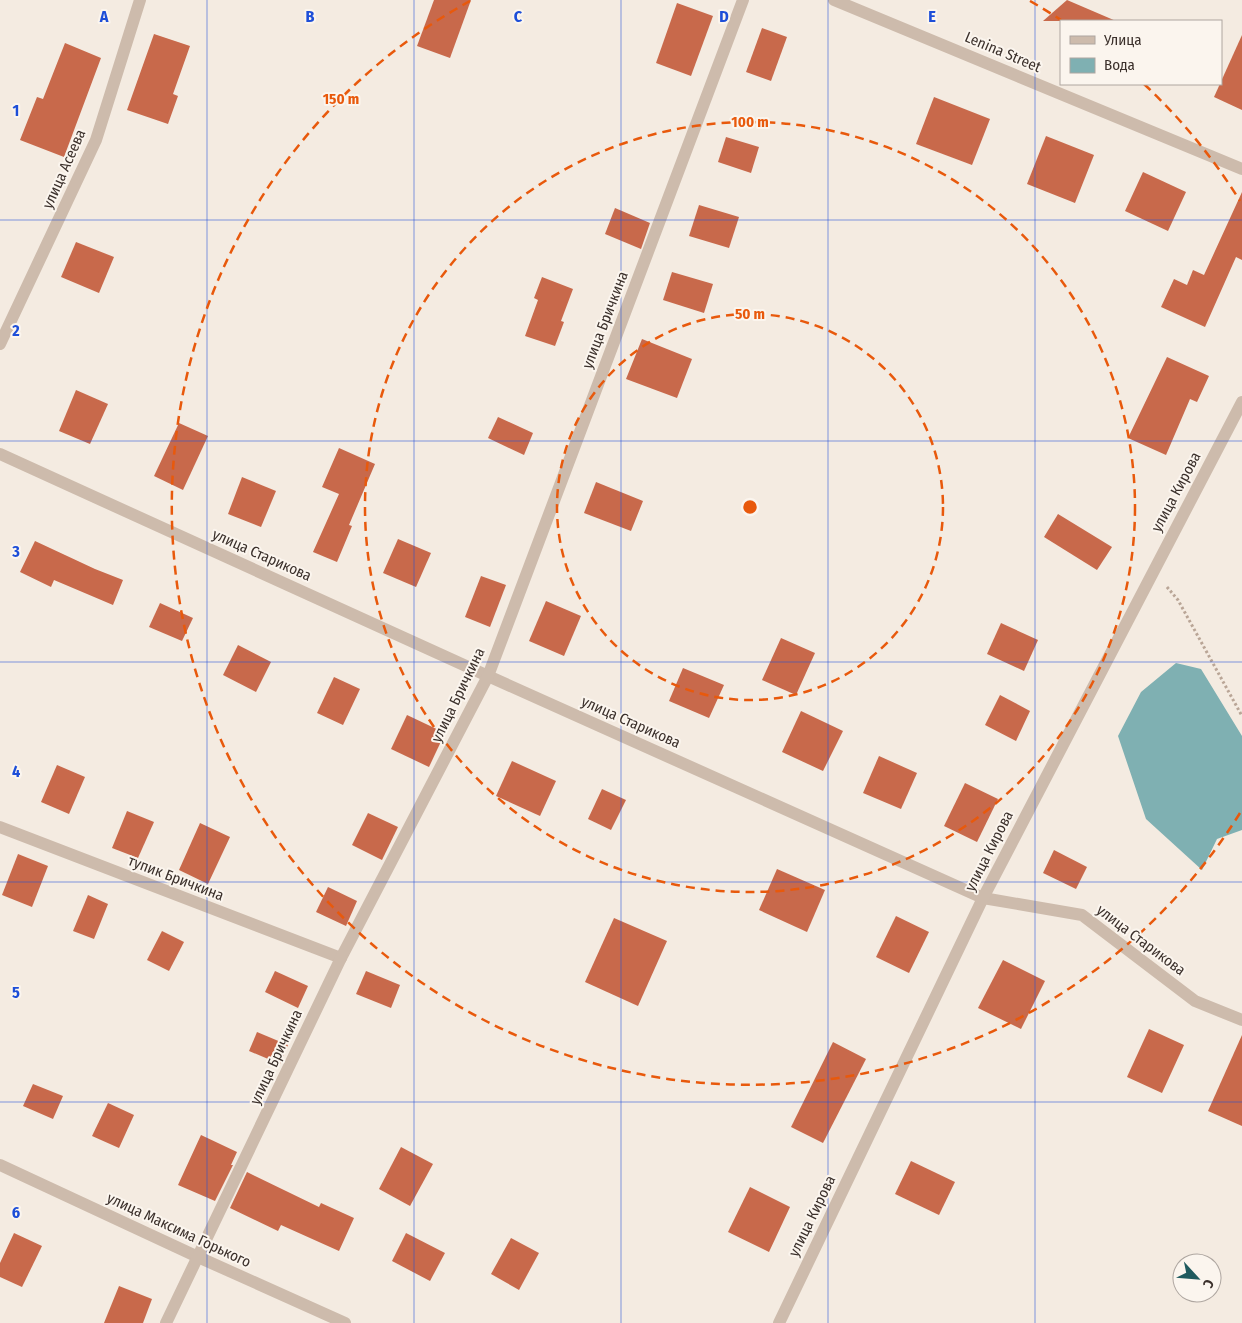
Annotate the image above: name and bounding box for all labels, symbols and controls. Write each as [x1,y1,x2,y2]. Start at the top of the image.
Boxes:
text: A [99,7,109,26]
text: B [306,7,315,26]
text: C [514,7,523,26]
text: D [719,7,729,26]
text: E [928,7,936,26]
legend [1060,20,1222,85]
street label: Lenina Street [962,28,1044,76]
text: Улица [1103,31,1142,49]
text: Вода [1104,56,1135,74]
text: 150 m [323,90,359,108]
text: 1 [13,101,19,120]
text: 100 m [731,113,769,131]
street label: улица Асеева [39,127,89,211]
street label: улица Бричкина [578,269,632,371]
text: 50 m [735,305,765,323]
text: 2 [11,321,20,340]
street label: улица Кирова [1147,449,1205,535]
centre of rings [741,498,759,516]
street label: улица Старикова [210,525,314,585]
text: 3 [11,542,20,561]
street label: улица Бричкина [427,645,489,745]
street label: улица Старикова [579,692,683,752]
text: 4 [12,762,20,781]
street label: улица Кирова [961,808,1017,894]
street label: тупик Бричкина [126,851,226,905]
street label: улица Старикова [1093,901,1189,979]
text: 5 [12,983,20,1002]
street label: улица Бричкина [246,1007,306,1107]
street label: улица Кирова [785,1173,839,1259]
street label: улица Максима Горького [104,1189,254,1271]
text: 6 [12,1203,20,1222]
north arrow [1172,1253,1222,1303]
text: С [1199,1276,1217,1291]

